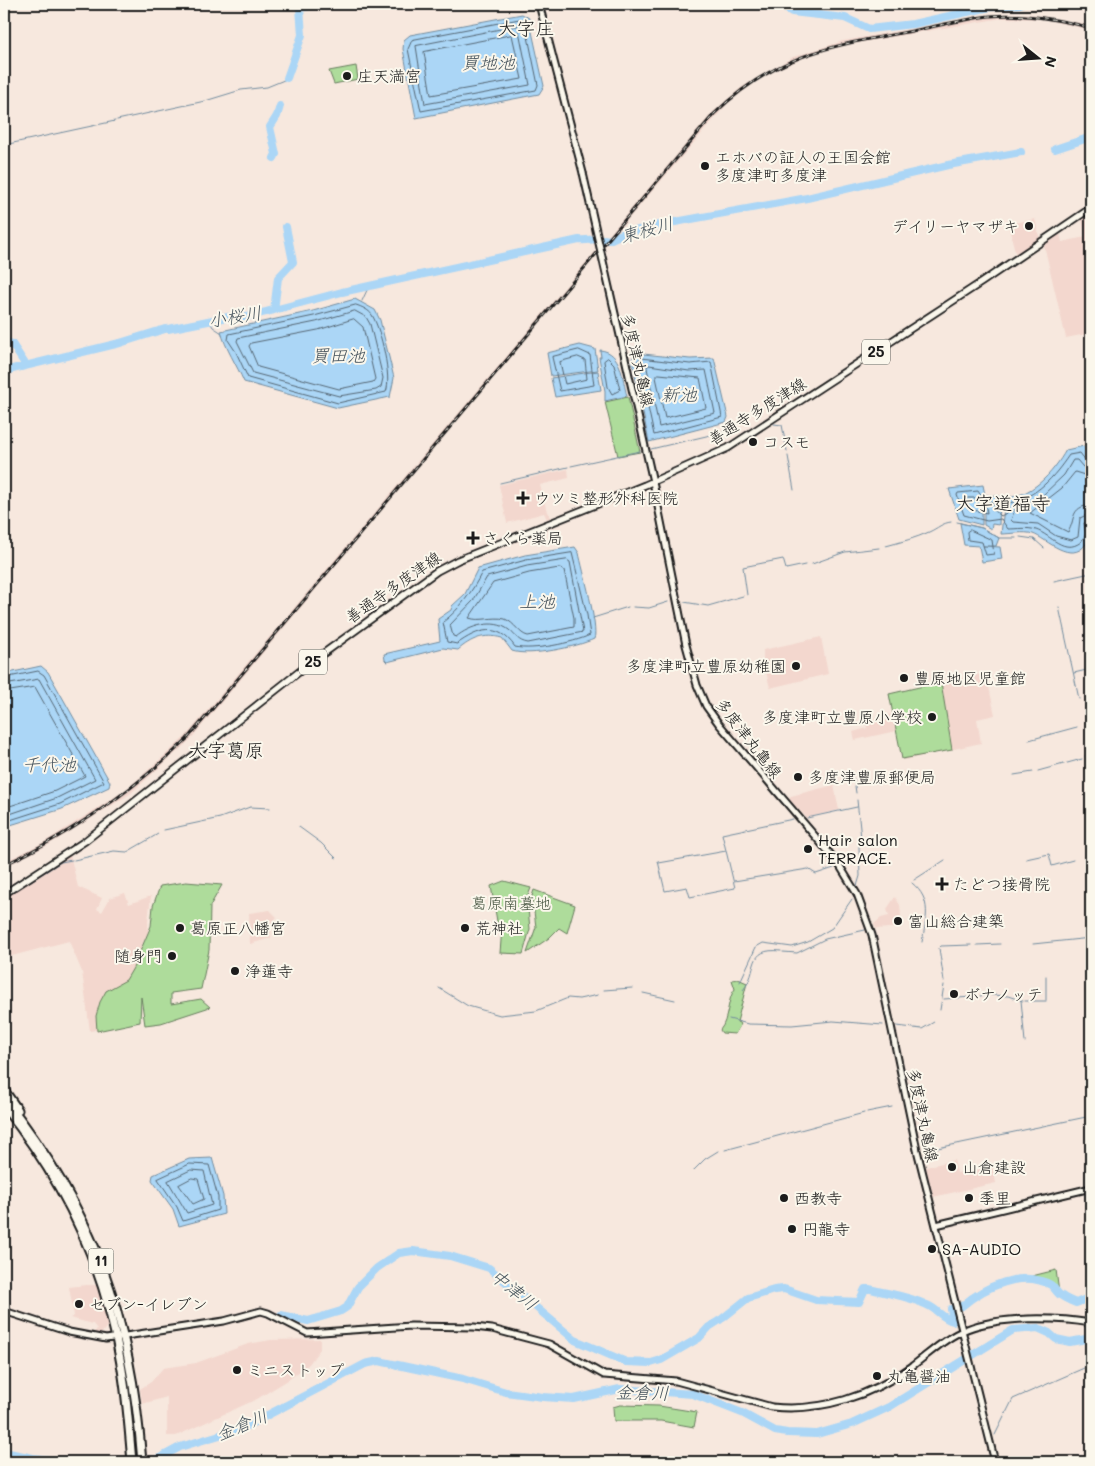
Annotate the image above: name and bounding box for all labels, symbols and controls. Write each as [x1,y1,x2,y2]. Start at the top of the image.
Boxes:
district label: 大字庄 [497,15,555,40]
north arrow [1012,32,1062,82]
water label: 買地池 [461,50,516,74]
text: N [1040,54,1062,70]
place label: 庄天満宮 [357,65,421,86]
marker: 庄天満宮 [341,70,353,82]
place label: エホバの証人の王国会館 多度津町多度津 [715,146,891,185]
marker: エホバの証人の王国会館 多度津町多度津 [699,160,711,172]
water label: 東桜川 [618,210,676,248]
place label: デイリーヤマザキ [892,215,1019,236]
marker: デイリーヤマザキ [1023,220,1035,232]
water label: 小桜川 [206,300,263,332]
street label: 多度津丸亀線 [617,311,660,409]
road number: 25 [862,340,890,364]
water label: 買田池 [311,343,366,367]
street label: 善通寺多度津線 [704,372,810,449]
water label: 新池 [661,382,698,406]
place label: コスモ [763,431,810,452]
marker: コスモ [747,436,759,448]
place label: ウツミ整形外科医院 [534,487,678,508]
district label: 大字道福寺 [955,490,1051,515]
marker: ウツミ整形外科医院 [516,491,530,505]
place label: さくら薬局 [483,527,563,548]
marker: さくら薬局 [467,532,479,544]
street label: 善通寺多度津線 [341,546,445,627]
water label: 上池 [519,589,556,613]
road number: 25 [299,650,327,674]
place label: 多度津町立豊原幼稚園 [626,655,786,676]
marker: 多度津町立豊原幼稚園 [790,660,802,672]
place label: 豊原地区児童館 [914,667,1026,688]
marker: 豊原地区児童館 [898,672,910,684]
street label: 多度津丸亀線 [712,693,787,782]
place label: 多度津町立豊原小学校 [762,706,922,727]
marker: 多度津町立豊原小学校 [926,711,938,723]
district label: 大字葛原 [188,737,264,762]
water label: 千代池 [22,752,77,776]
place label: 多度津豊原郵便局 [808,766,936,787]
marker: 多度津豊原郵便局 [792,771,804,783]
place label: Hair salon TERRACE. [818,829,898,868]
marker: Hair salon TERRACE. [802,843,814,855]
place label: たどつ接骨院 [953,873,1050,894]
marker: たどつ接骨院 [935,877,949,891]
park label: 葛原南墓地 [471,892,551,913]
place label: 富山総合建築 [908,910,1004,931]
marker: 富山総合建築 [892,915,904,927]
place label: 葛原正八幡宮 [190,917,286,938]
place label: 荒神社 [475,917,523,938]
marker: 葛原正八幡宮 [174,922,186,934]
marker: 荒神社 [459,922,471,934]
place label: 随身門 [114,945,162,966]
marker: 随身門 [166,950,178,962]
place label: 浄蓮寺 [245,960,293,981]
marker: 浄蓮寺 [229,965,241,977]
place label: ボナノッテ [964,983,1043,1004]
marker: ボナノッテ [948,988,960,1000]
street label: 多度津丸亀線 [903,1066,944,1164]
place label: 山倉建設 [962,1156,1026,1177]
marker: 山倉建設 [946,1161,958,1173]
place label: 西教寺 [794,1187,842,1208]
place label: 季里 [979,1187,1011,1208]
marker: 西教寺 [778,1192,790,1204]
marker: 季里 [963,1192,975,1204]
place label: 円龍寺 [802,1218,850,1239]
marker: 円龍寺 [786,1223,798,1235]
place label: SA-AUDIO [942,1238,1021,1259]
marker: SA-AUDIO [926,1243,938,1255]
road number: 11 [88,1248,114,1274]
water label: 中津川 [486,1263,543,1316]
place label: セブン-イレブン [89,1293,208,1314]
marker: セブン-イレブン [73,1298,85,1310]
place label: ミニストップ [247,1359,345,1380]
marker: ミニストップ [231,1364,243,1376]
place label: 丸亀醤油 [887,1365,951,1386]
marker: 丸亀醤油 [871,1370,883,1382]
water label: 金倉川 [615,1380,669,1404]
water label: 金倉川 [212,1403,271,1445]

